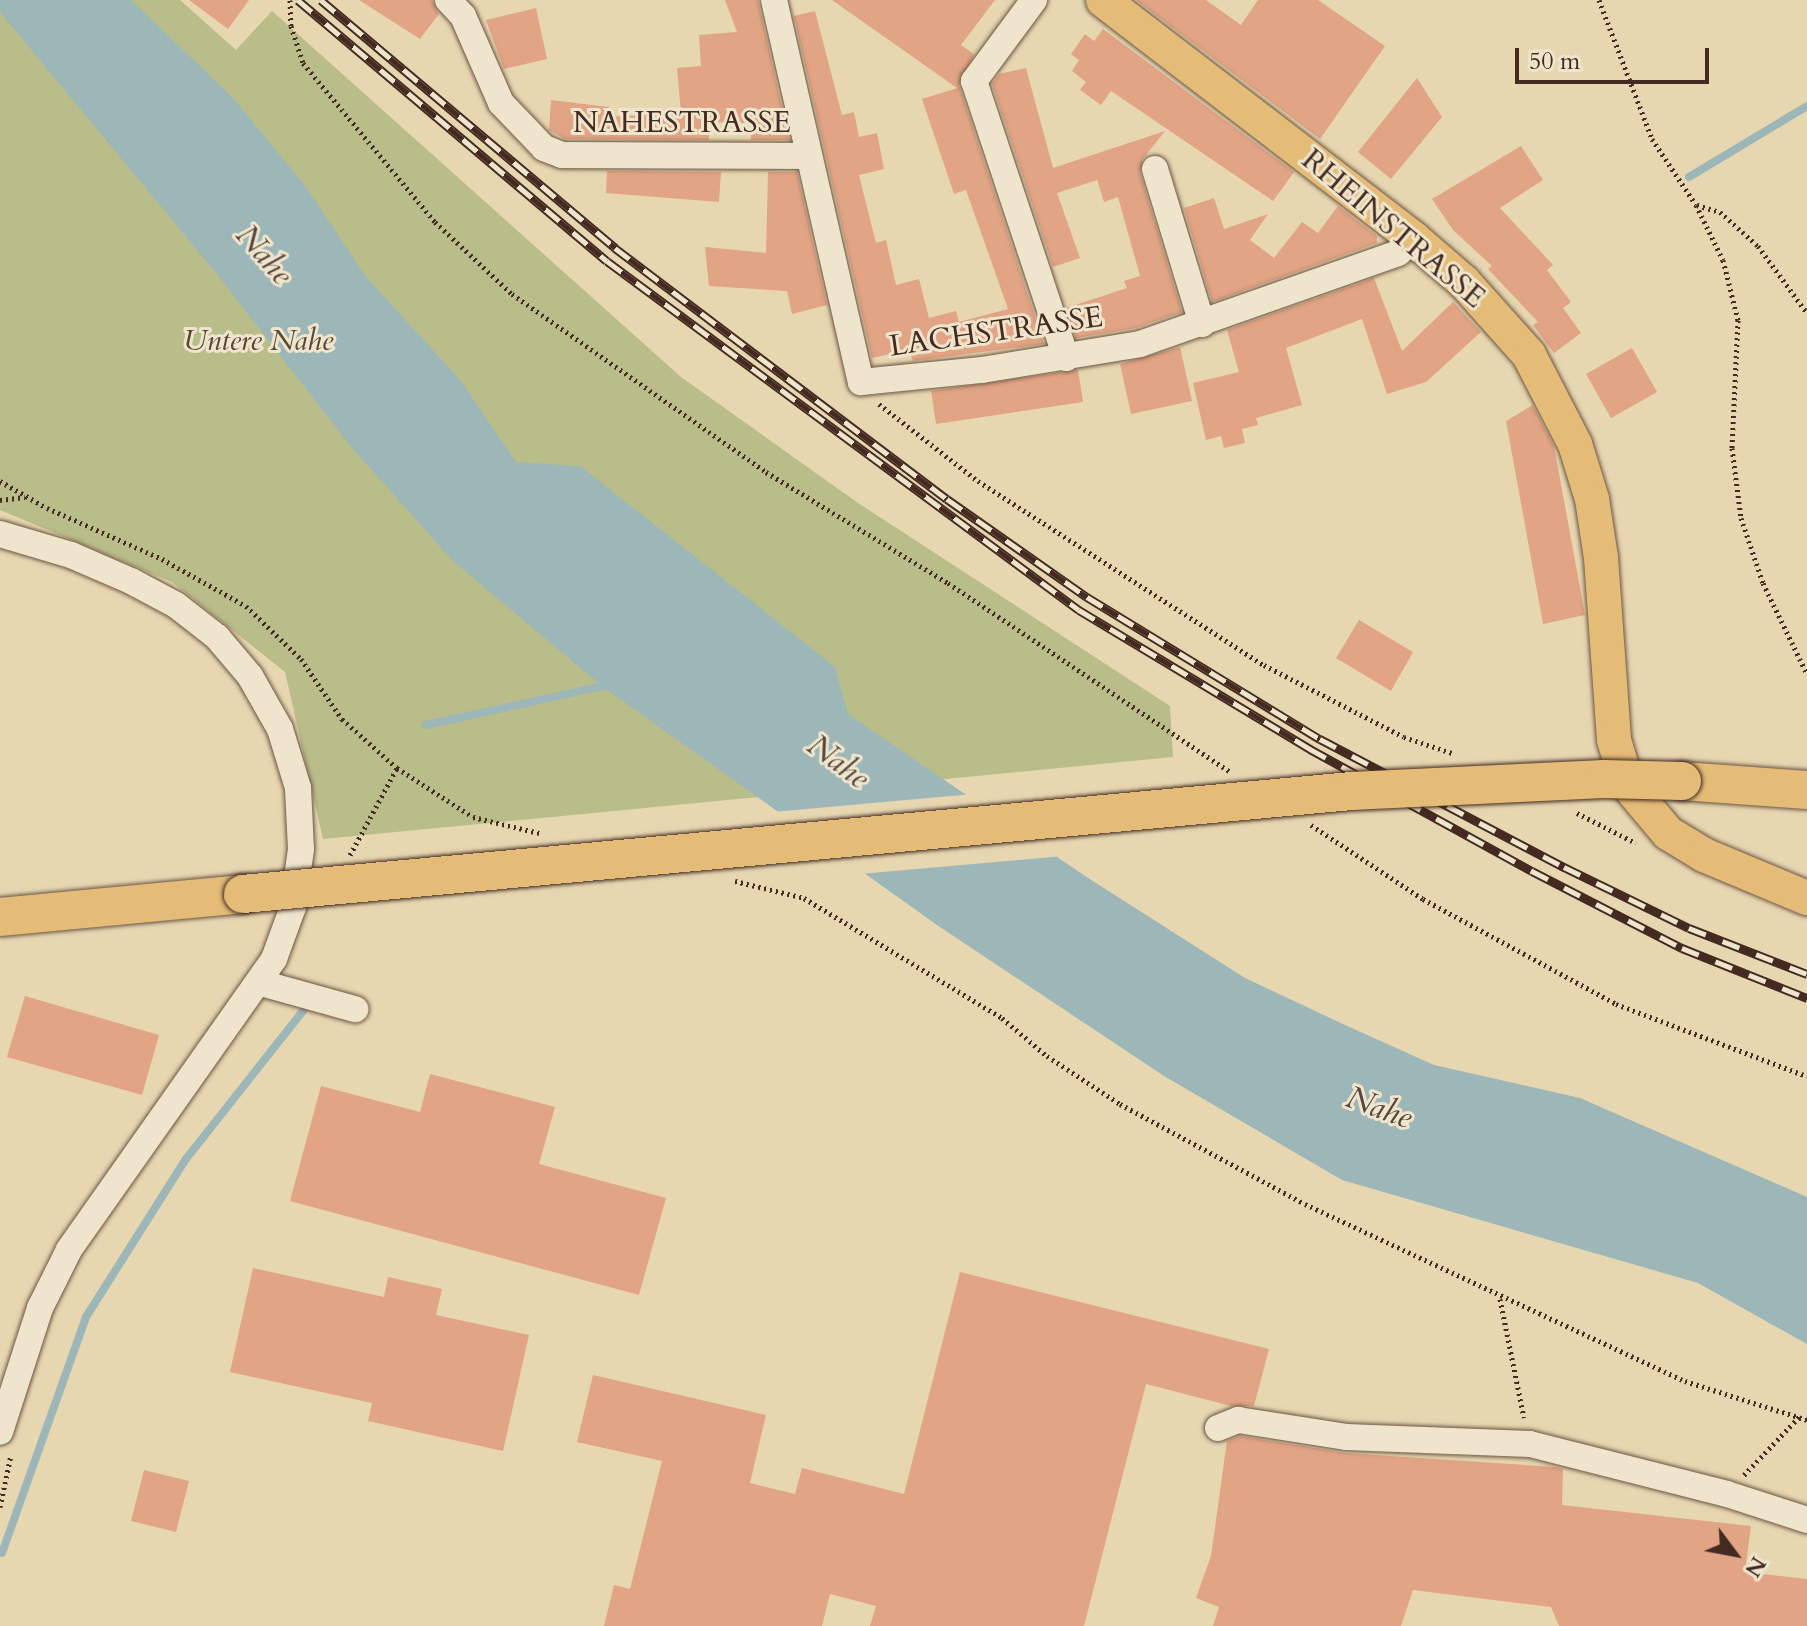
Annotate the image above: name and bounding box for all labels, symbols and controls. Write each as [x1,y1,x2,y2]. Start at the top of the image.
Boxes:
scale bar [1519,32,1713,82]
text: 50 m [1529,45,1580,78]
street label: NAHESTRASSE [573,105,791,141]
street label: RHEINSTRASSE [1294,142,1492,316]
water label: Nahe [227,217,301,293]
street label: LACHSTRASSE [887,299,1105,365]
park label: Untere Nahe [183,323,333,359]
water label: Nahe [800,726,876,798]
water label: Nahe [1341,1078,1417,1138]
north arrow [1695,1514,1775,1594]
text: N [1738,1551,1773,1583]

